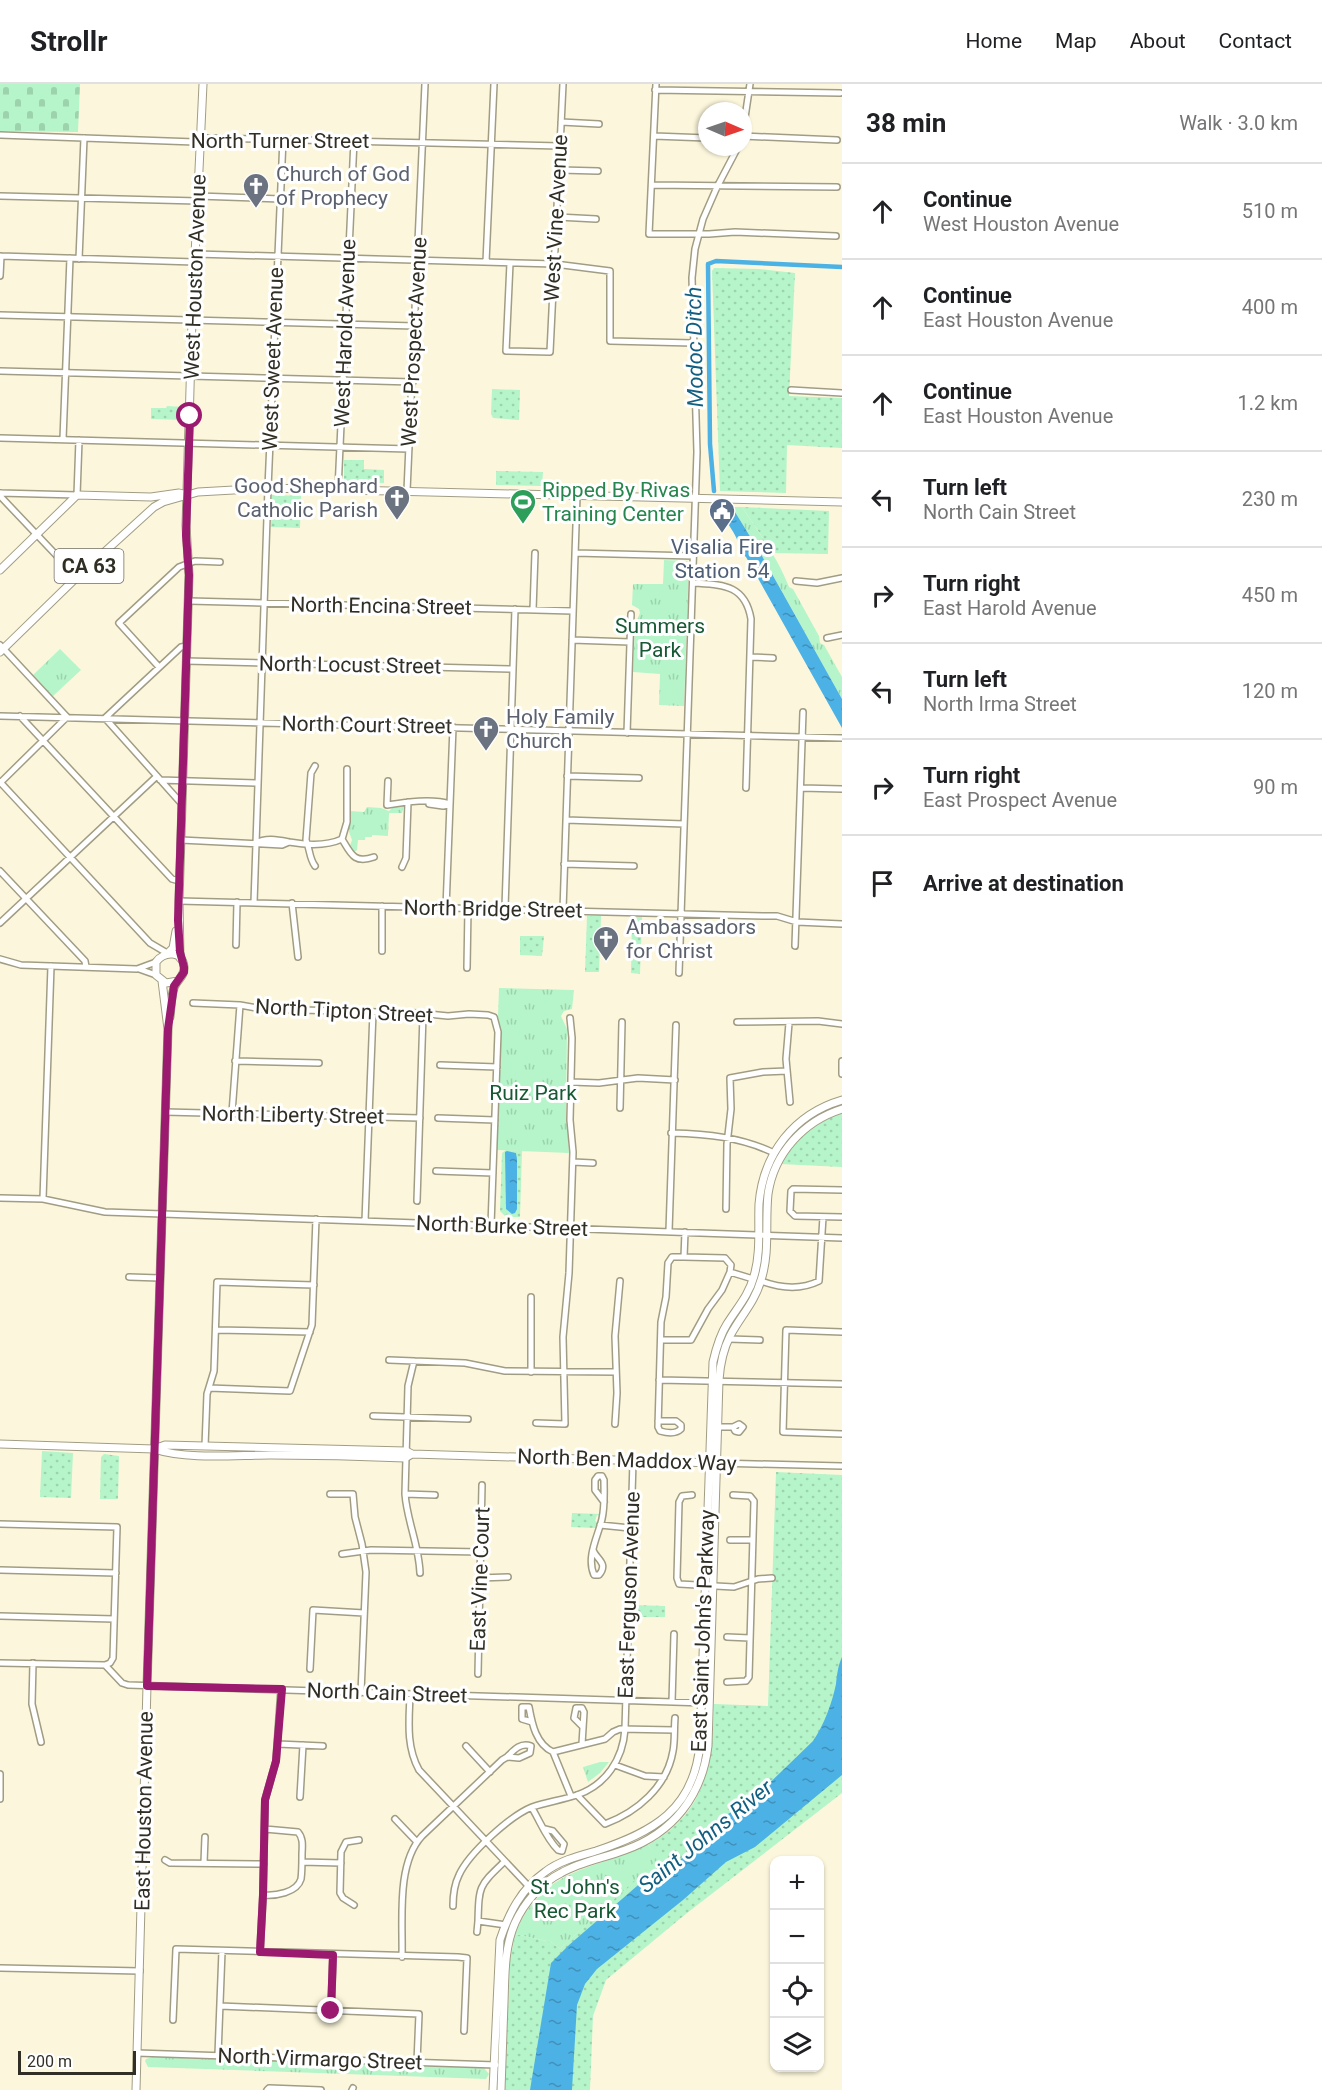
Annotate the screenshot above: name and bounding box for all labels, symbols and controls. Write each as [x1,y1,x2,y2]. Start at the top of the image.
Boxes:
text: Strollr [30,25,107,58]
text: Home [966,29,1022,53]
text: Map [1055,29,1097,53]
text: About [1130,29,1186,53]
text: Contact [1219,29,1292,53]
north arrow [698,102,752,156]
text: 38 min [866,108,946,138]
text: Walk · 3.0 km [1179,111,1298,135]
street label: North Turner Street [191,129,369,153]
street label: West Vine Avenue [540,134,572,302]
place label: Church of God of Prophecy [276,162,410,210]
church icon: Church of God of Prophecy [241,171,271,209]
street label: West Houston Avenue [179,174,211,380]
text: Continue [923,187,1012,212]
icon: ahead [866,195,899,228]
text: 510 m [1242,199,1298,223]
text: West Houston Avenue [923,212,1119,236]
street label: West Prospect Avenue [397,237,431,447]
street label: West Harold Avenue [330,238,360,428]
street label: West Sweet Avenue [258,267,288,451]
text: Continue [923,283,1012,308]
water label: Modoc Ditch [681,286,708,408]
icon: ahead [866,291,899,324]
text: 400 m [1242,295,1298,319]
text: East Houston Avenue [923,308,1113,332]
text: Continue [923,379,1012,404]
icon: ahead [866,387,899,420]
text: 1.2 km [1238,391,1298,415]
route start [176,402,202,428]
text: East Houston Avenue [923,404,1113,428]
place label: Good Shephard Catholic Parish [234,474,378,522]
text: Turn left [923,475,1007,500]
place label: Ripped By Rivas Training Center [542,478,690,526]
church icon: Good Shephard Catholic Parish [382,483,412,521]
icon: left [866,483,899,516]
sports icon: Ripped By Rivas Training Center [508,487,538,525]
text: 230 m [1242,487,1298,511]
public building icon: Visalia Fire Station 54 [707,496,737,534]
text: North Cain Street [923,500,1076,524]
place label: Visalia Fire Station 54 [671,535,773,583]
road number: CA 63 [54,549,124,583]
text: Turn right [923,571,1020,596]
icon: right [866,579,899,612]
text: 450 m [1242,583,1298,607]
street label: North Encina Street [290,592,472,620]
text: East Harold Avenue [923,596,1097,620]
park label: Summers Park [615,614,705,662]
street label: North Locust Street [259,651,442,679]
text: Turn left [923,667,1007,692]
icon: left [866,675,899,708]
text: 120 m [1242,679,1298,703]
text: North Irma Street [923,692,1077,716]
place label: Holy Family Church [506,705,615,753]
street label: North Court Street [282,712,453,738]
church icon: Holy Family Church [471,714,501,752]
text: Turn right [923,763,1020,788]
icon: right [866,771,899,804]
text: 90 m [1253,775,1298,799]
text: East Prospect Avenue [923,788,1117,812]
icon: arrive [866,867,899,900]
text: Arrive at destination [923,871,1124,896]
street label: North Bridge Street [403,895,583,923]
place label: Ambassadors for Christ [626,915,756,963]
church icon: Ambassadors for Christ [591,924,621,962]
street label: North Tipton Street [254,994,434,1028]
park label: Ruiz Park [489,1081,577,1105]
street label: North Liberty Street [201,1101,385,1129]
street label: North Burke Street [416,1211,589,1241]
street label: North Ben Maddox Way [517,1444,737,1476]
street label: East Ferguson Avenue [613,1491,645,1699]
street label: East Vine Court [465,1506,495,1652]
street label: East Saint John's Parkway [687,1509,719,1753]
street label: North Cain Street [306,1678,468,1708]
street label: East Houston Avenue [130,1711,158,1911]
water label: Saint Johns River [633,1774,778,1898]
map controls [770,1856,824,2072]
button: + [770,1856,824,1910]
park label: St. John's Rec Park [530,1875,620,1923]
button: − [770,1910,824,1964]
button: locate [770,1964,824,2018]
route end [317,1997,343,2023]
button: layers [770,2018,824,2072]
street label: North Virmargo Street [217,2043,423,2075]
scale bar [18,2048,136,2076]
text: 200 m [27,2052,72,2071]

